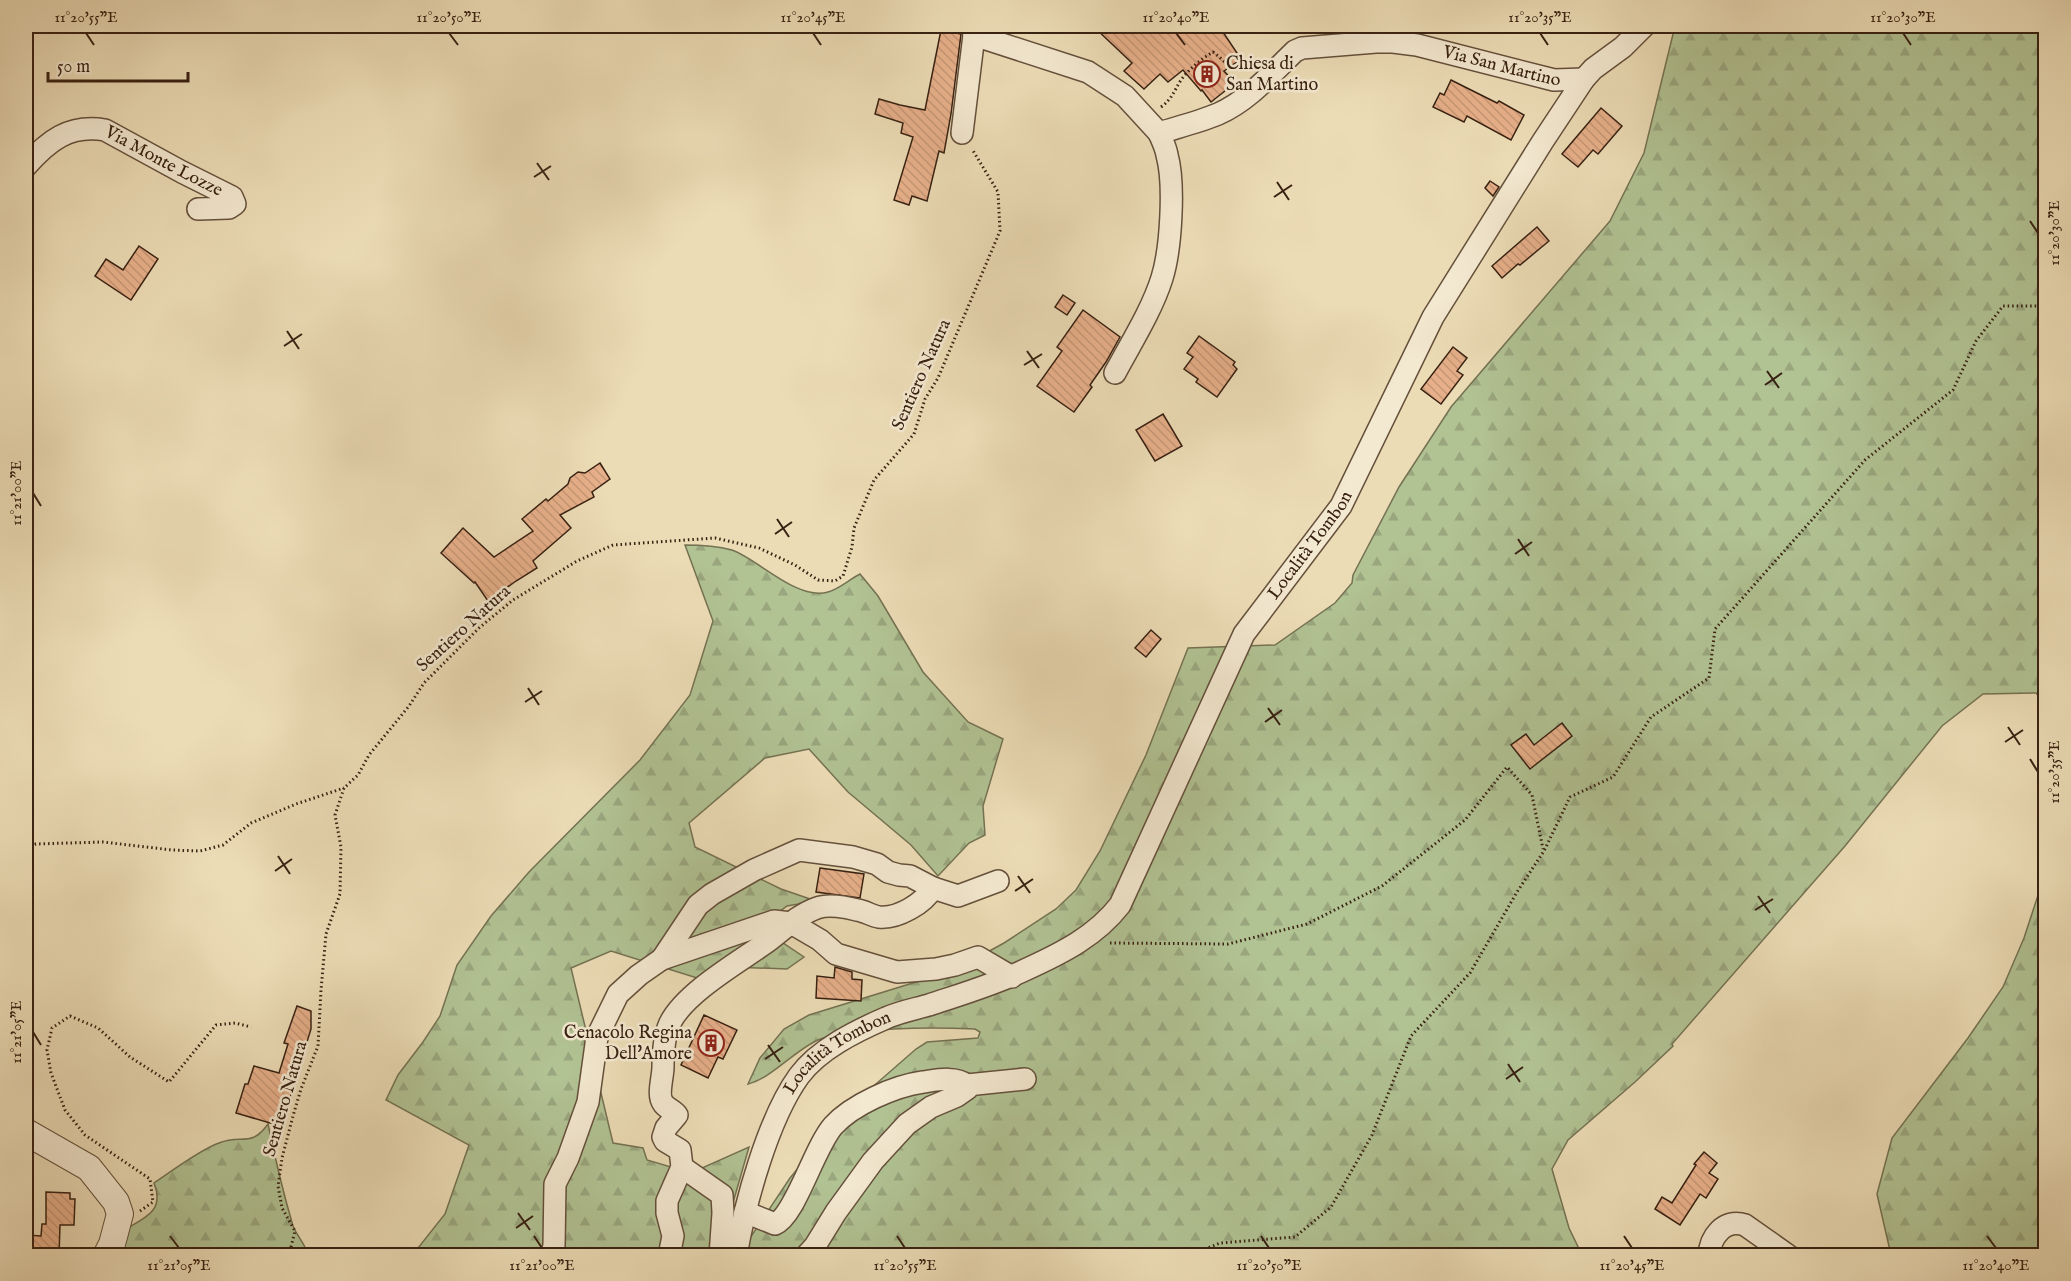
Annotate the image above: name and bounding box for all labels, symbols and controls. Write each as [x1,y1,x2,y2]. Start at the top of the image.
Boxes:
text: 11°20'55"E [54,8,118,27]
text: 11°20'50"E [416,8,482,27]
text: 11°20'45"E [780,8,846,27]
text: 11°20'40"E [1142,8,1210,27]
text: 11°20'35"E [1508,8,1572,27]
text: 11°20'30"E [1870,8,1936,27]
street label: Via San Martino [1440,40,1561,92]
scale bar [48,45,188,83]
place label: Chiesa di San Martino [1226,53,1318,97]
text: 50 m [57,56,90,79]
building icon: Chiesa di San Martino [1192,59,1222,89]
street label: Via Monte Lozze [100,120,226,202]
text: 11°20'30"E [2045,200,2064,266]
street label: Sentiero Natura [887,316,957,434]
text: 11°21'00"E [7,460,26,526]
street label: Località Tombon [1263,487,1358,604]
street label: Sentiero Natura [412,580,516,677]
text: 11°20'35"E [2045,740,2064,804]
text: 11°21'05"E [7,1000,26,1064]
street label: Località Tombon [778,1006,895,1099]
place label: Cenacolo Regina Dell'Amore [564,1022,692,1066]
building icon: Cenacolo Regina Dell'Amore [696,1028,726,1058]
street label: Sentiero Natura [259,1038,314,1159]
text: 11°21'05"E [147,1256,211,1275]
text: 11°21'00"E [509,1256,575,1275]
text: 11°20'55"E [873,1256,937,1275]
text: 11°20'50"E [1236,1256,1302,1275]
text: 11°20'45"E [1599,1256,1665,1275]
text: 11°20'40"E [1962,1256,2030,1275]

